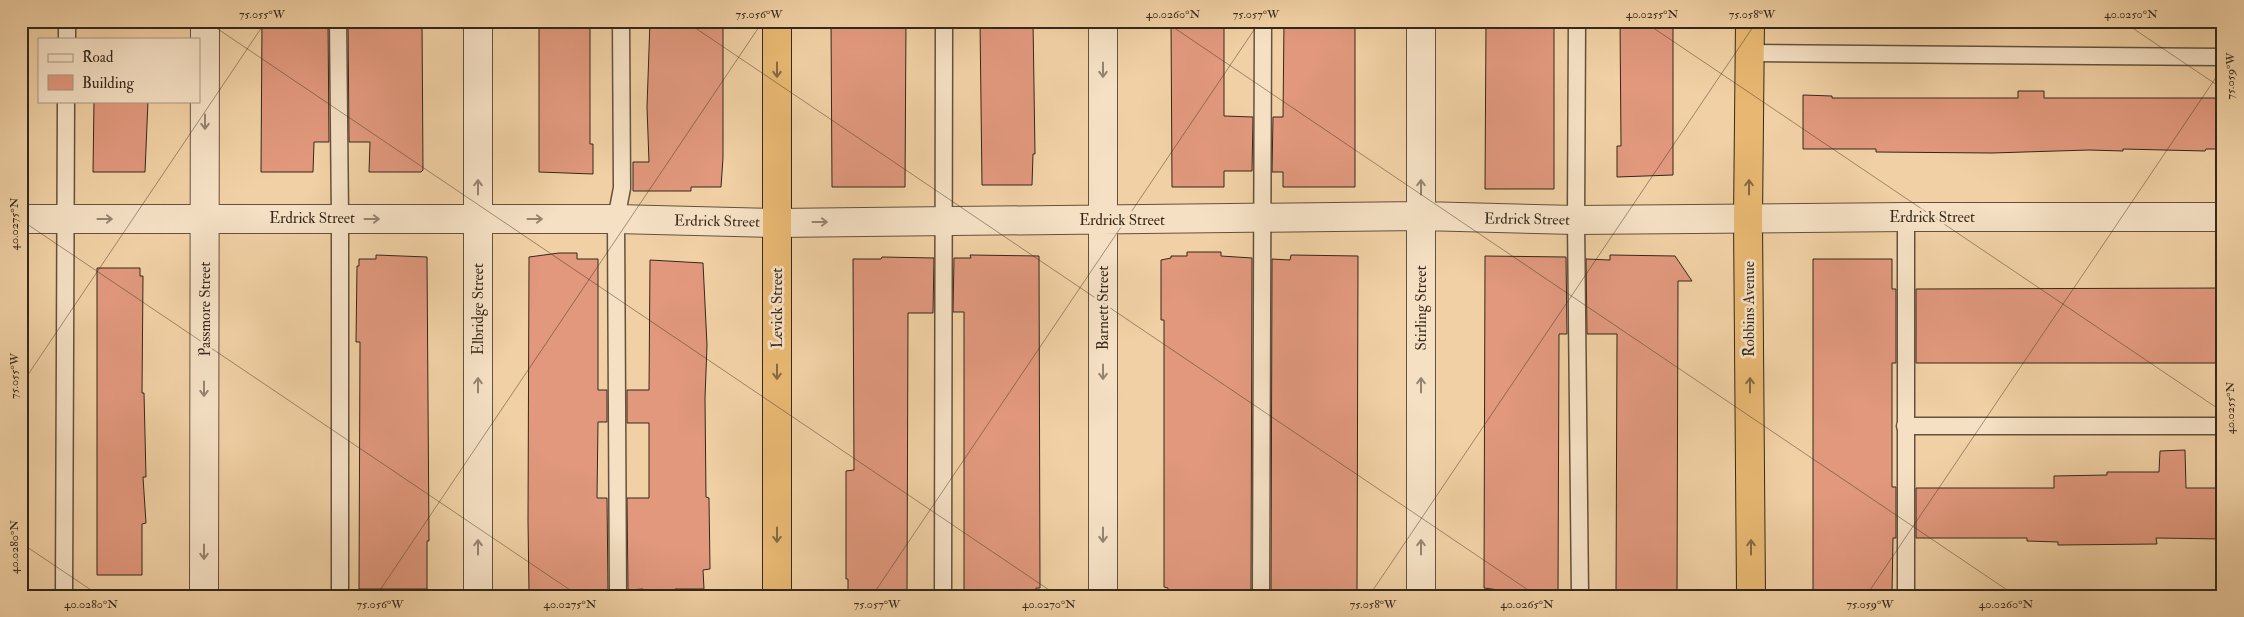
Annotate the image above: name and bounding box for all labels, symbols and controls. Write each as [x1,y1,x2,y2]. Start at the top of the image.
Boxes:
text: 75.055°W [239,7,286,22]
text: 75.056°W [736,7,783,22]
text: 40.0260°N [1146,7,1200,22]
text: 75.057°W [1233,7,1280,22]
text: 40.0255°N [1626,7,1679,22]
text: 75.058°W [1729,7,1776,22]
text: 40.0250°N [2104,7,2158,22]
legend [38,38,200,102]
text: Road [82,48,114,67]
text: 75.059°W [2223,52,2238,99]
one-way arrow [772,62,782,78]
one-way arrow [1098,62,1108,78]
text: Building [82,74,134,93]
one-way arrow [200,114,210,130]
one-way arrow [473,179,483,196]
one-way arrow [1416,179,1426,196]
one-way arrow [1744,179,1754,196]
text: 40.0275°N [7,197,22,250]
street label: Erdrick Street [1889,208,1975,227]
street label: Erdrick Street [269,209,355,228]
street label: Erdrick Street [1484,209,1570,230]
street label: Erdrick Street [674,211,760,232]
street label: Erdrick Street [1079,211,1165,230]
one-way arrow [97,214,113,223]
one-way arrow [364,214,380,223]
one-way arrow [526,214,543,224]
one-way arrow [812,217,828,227]
street label: Passmore Street [196,261,215,356]
street label: Robbins Avenue [1740,261,1759,357]
street label: Elbridge Street [469,263,488,355]
street label: Stirling Street [1412,265,1431,350]
street label: Barnett Street [1094,266,1113,350]
street label: Levick Street [768,268,787,348]
text: 75.055°W [7,352,22,399]
one-way arrow [772,364,782,380]
one-way arrow [1098,364,1108,380]
one-way arrow [473,377,483,393]
one-way arrow [1416,377,1426,393]
one-way arrow [1745,377,1755,393]
one-way arrow [199,381,209,397]
text: 40.0255°N [2223,381,2238,434]
text: 40.0280°N [7,520,22,574]
one-way arrow [772,526,782,543]
one-way arrow [1098,526,1108,543]
one-way arrow [473,539,483,556]
one-way arrow [1416,539,1426,556]
one-way arrow [1746,539,1756,556]
one-way arrow [199,544,209,560]
text: 40.0280°N [64,597,118,612]
text: 75.056°W [357,597,404,612]
text: 40.0275°N [544,597,597,612]
text: 75.057°W [854,597,901,612]
text: 40.0270°N [1022,597,1076,612]
text: 75.058°W [1350,597,1397,612]
text: 40.0265°N [1500,597,1554,612]
text: 75.059°W [1847,597,1894,612]
text: 40.0260°N [1979,597,2033,612]

